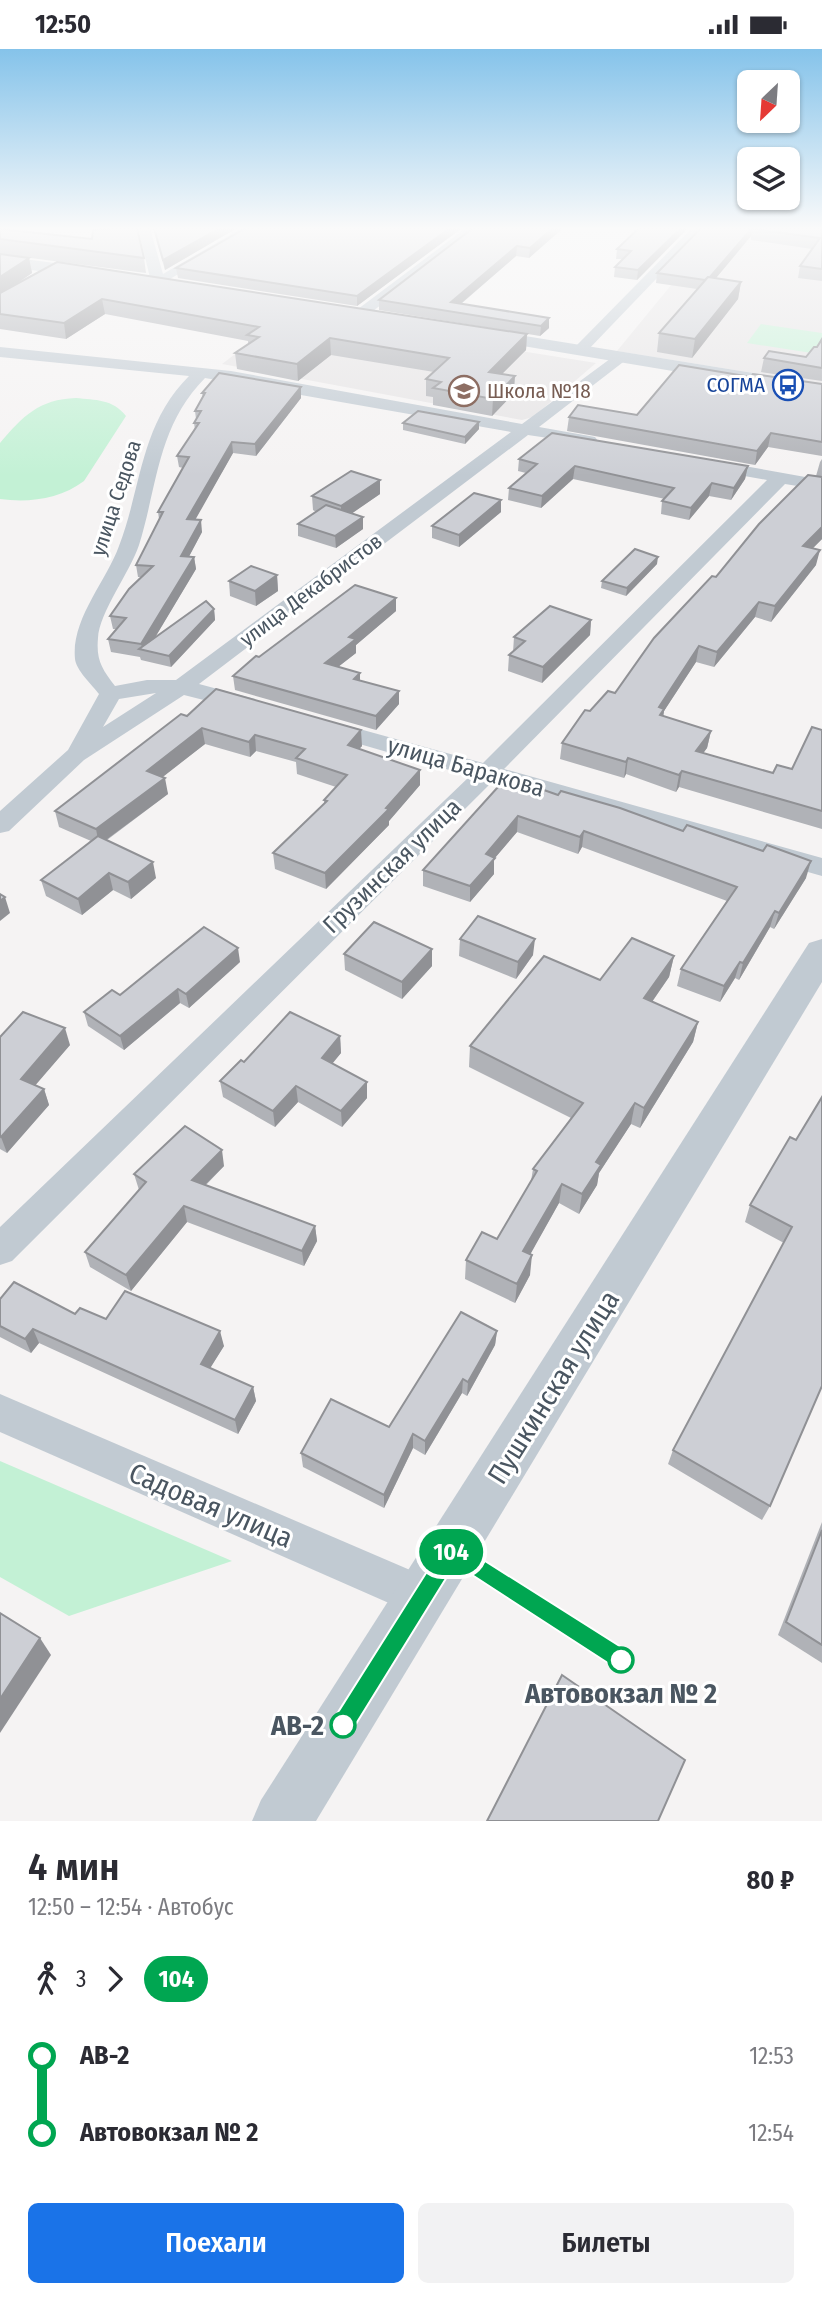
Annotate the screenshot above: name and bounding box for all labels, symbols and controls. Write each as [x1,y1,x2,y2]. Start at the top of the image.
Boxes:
text: 12:50 [35,9,91,40]
north arrow [737,70,800,133]
map controls [737,70,800,210]
button: layers [737,147,800,210]
bus stop icon: СОГМА [771,368,805,402]
place label: СОГМА [707,372,765,398]
school or university icon: Школа №18 [447,374,481,408]
place label: Школа №18 [487,378,591,404]
street label: улица Седова [85,437,147,559]
street label: улица Декабристов [235,528,387,652]
street label: улица Баракова [384,731,548,803]
street label: Грузинская улица [317,793,467,939]
street label: Пушкинская улица [481,1285,626,1490]
street label: Садовая улица [124,1456,298,1555]
line badge: 104 [411,1529,491,1575]
text: 104 [433,1538,469,1566]
marker: Автовокзал № 2 [608,1647,634,1673]
place label: Автовокзал № 2 [524,1677,717,1710]
place label: АВ-2 [270,1709,324,1742]
marker: АВ-2 [330,1712,356,1738]
text: 4 мин [28,1844,119,1890]
text: 80 ₽ [747,1865,794,1896]
text: 12:50 – 12:54 · Автобус [28,1893,234,1921]
icon: walk [28,1960,66,1998]
icon: forward [96,1960,134,1998]
text: 3 [76,1965,86,1993]
text: 104 [158,1965,194,1993]
text: АВ-2 [80,2040,129,2071]
text: 12:53 [749,2042,794,2070]
text: Автовокзал № 2 [80,2117,258,2148]
text: 12:54 [748,2119,794,2147]
button: Поехали [28,2203,404,2283]
button: Билеты [418,2203,794,2283]

